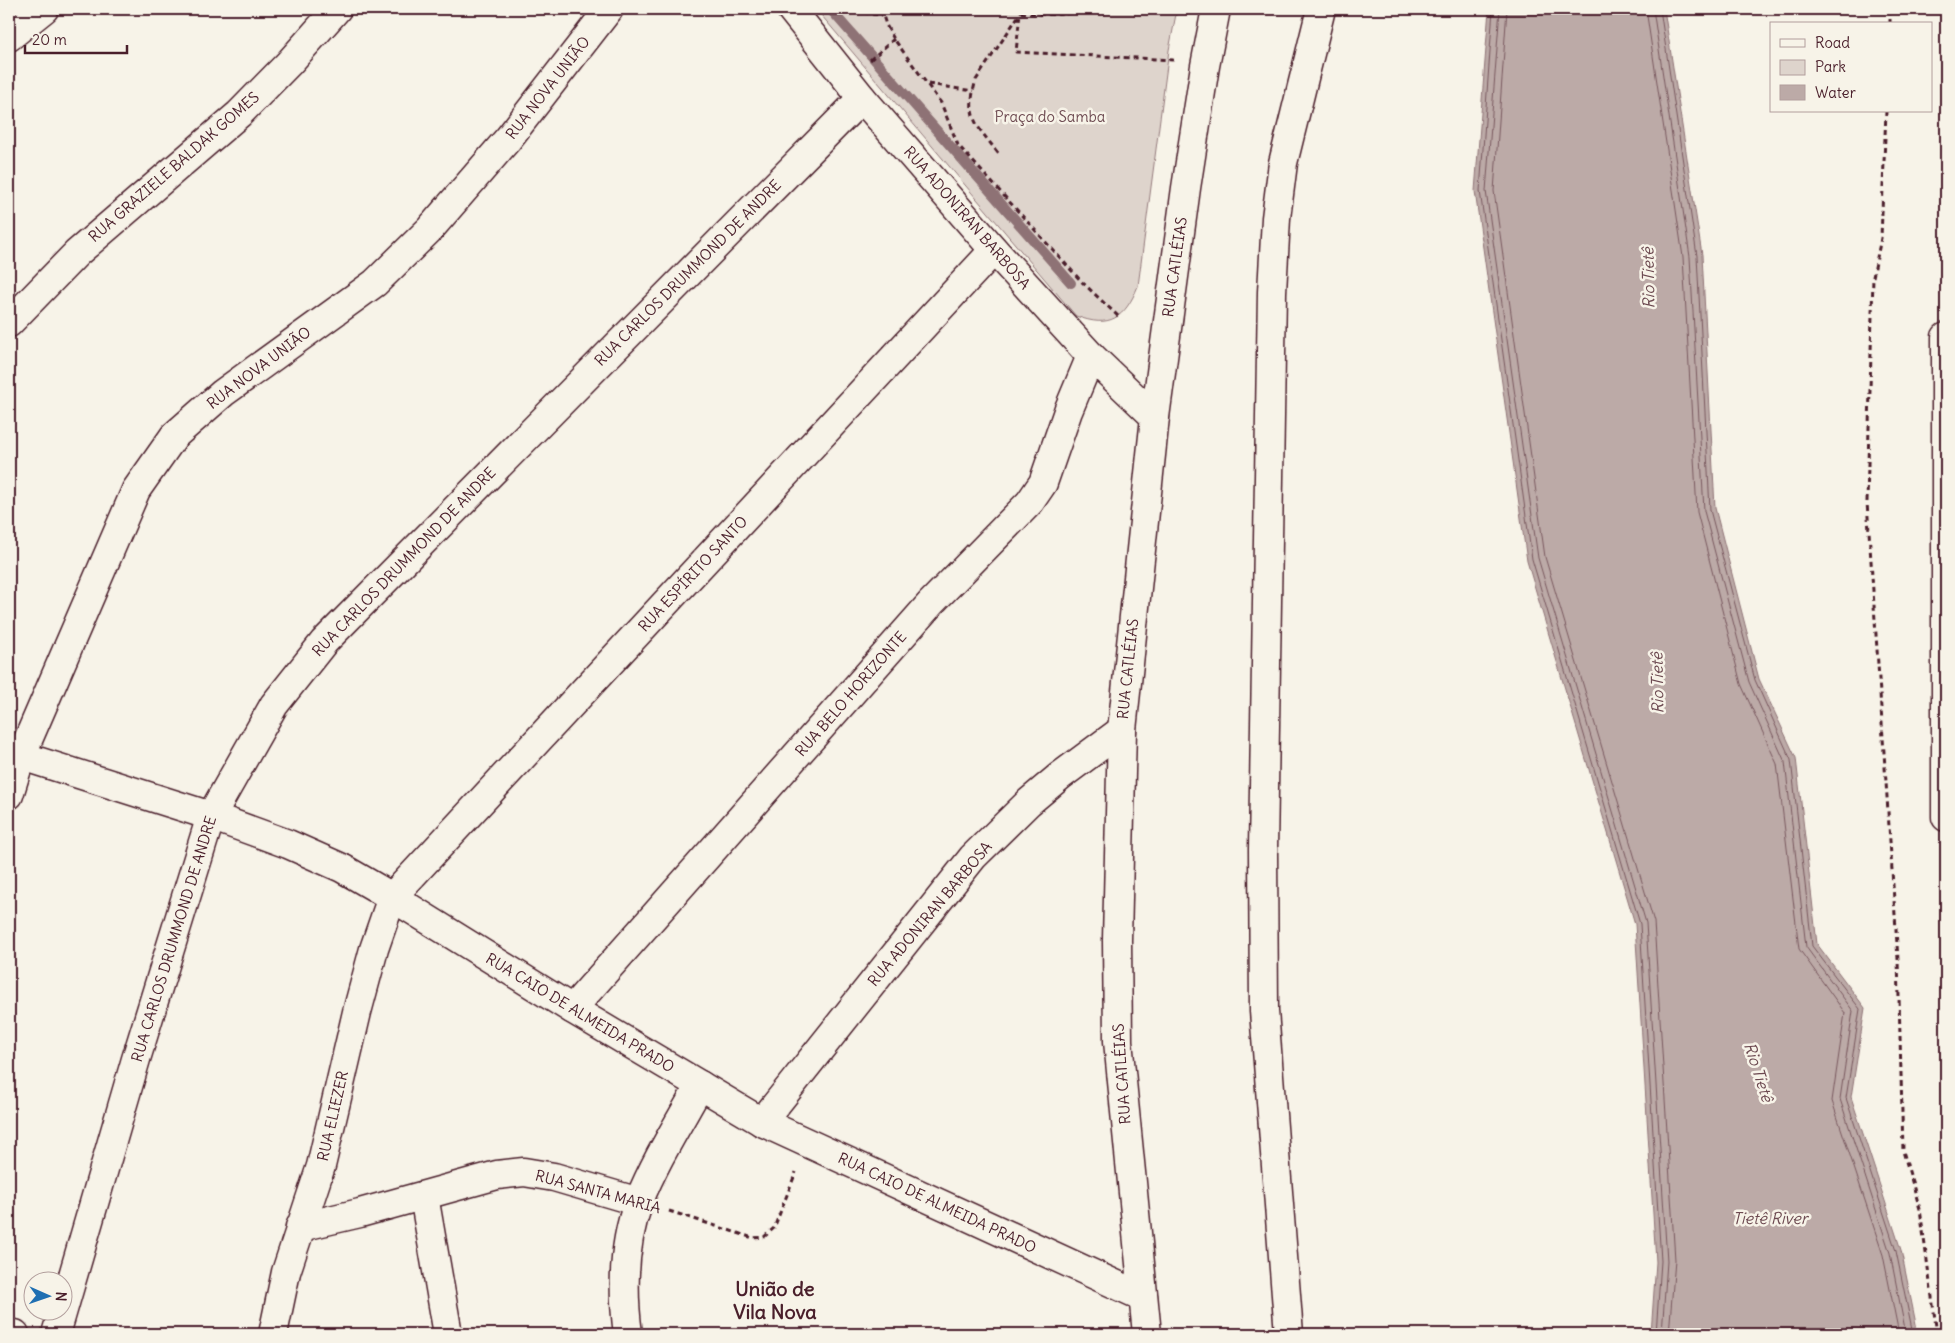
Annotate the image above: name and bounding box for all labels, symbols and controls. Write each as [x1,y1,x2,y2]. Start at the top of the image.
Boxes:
scale bar [25,22,128,54]
legend [1770,22,1932,112]
text: 20 m [32,30,67,49]
street label: RUA NOVA UNIÃO [502,32,594,143]
text: Road [1815,33,1850,52]
text: Park [1815,57,1846,76]
text: Water [1815,83,1856,102]
street label: RUA GRAZIELE BALDAK GOMES [84,87,263,246]
park label: Praça do Samba [995,107,1106,126]
street label: RUA ADONIRAN BARBOSA [900,142,1035,293]
street label: RUA CARLOS DRUMMOND DE ANDRE [590,175,785,370]
street label: RUA CATLÉIAS [1158,216,1191,318]
water label: Rio Tietê [1637,246,1659,309]
street label: RUA NOVA UNIÃO [203,322,314,413]
street label: RUA CARLOS DRUMMOND DE ANDRE [308,463,500,660]
street label: RUA ESPÍRITO SANTO [634,512,751,636]
street label: RUA CATLÉIAS [1113,618,1142,720]
street label: RUA BELO HORIZONTE [791,627,910,760]
water label: Rio Tietê [1646,651,1668,714]
street label: RUA CARLOS DRUMMOND DE ANDRE [127,813,220,1064]
street label: RUA ADONIRAN BARBOSA [863,837,996,990]
street label: RUA CAIO DE ALMEIDA PRADO [483,949,678,1076]
street label: RUA CATLÉIAS [1108,1023,1135,1125]
water label: Rio Tietê [1740,1040,1778,1105]
street label: RUA ELIEZER [313,1068,352,1163]
street label: RUA CAIO DE ALMEIDA PRADO [835,1148,1039,1257]
street label: RUA SANTA MARIA [533,1166,663,1218]
water label: Tietê River [1733,1208,1810,1228]
north arrow [22,1270,72,1320]
district label: União de Vila Nova [733,1276,817,1324]
text: N [52,1291,70,1302]

